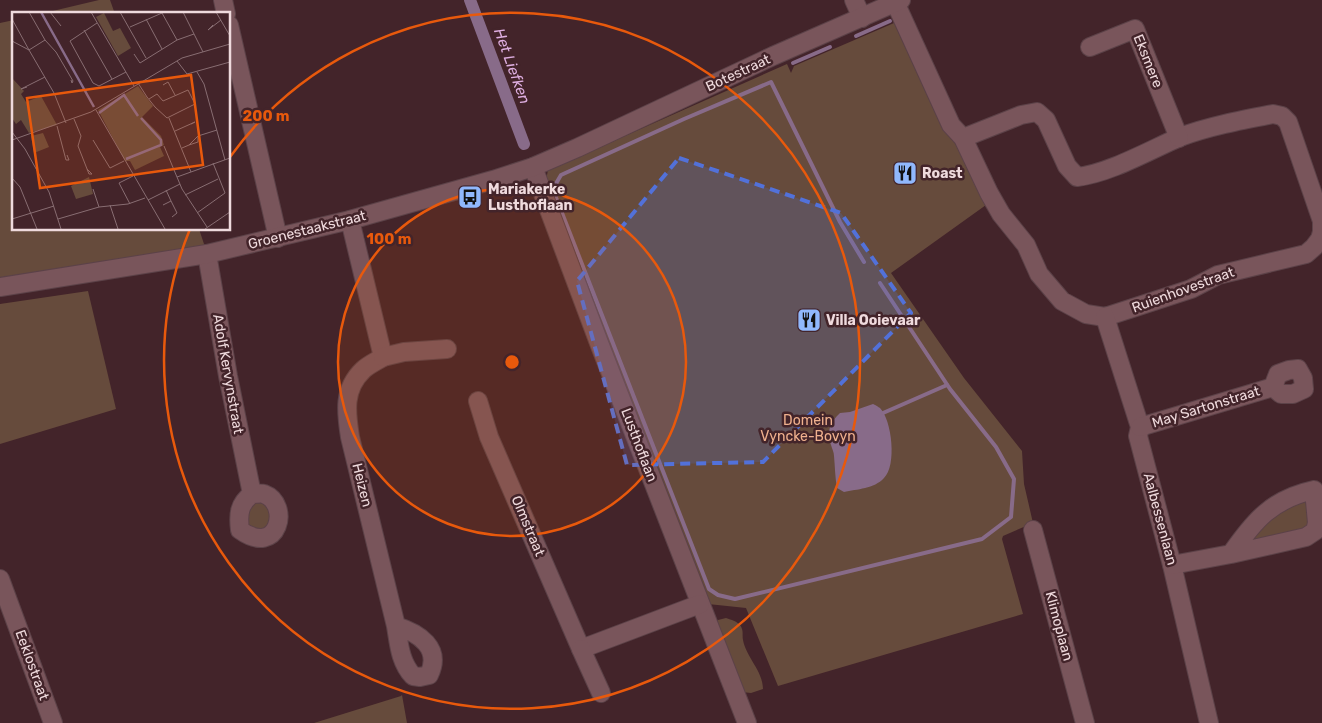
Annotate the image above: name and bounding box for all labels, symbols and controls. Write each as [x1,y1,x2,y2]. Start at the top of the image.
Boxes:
inset map [12,12,230,230]
water label: Het Liefken [490,26,534,106]
street label: Eksmere [1130,32,1166,90]
street label: Botestraat [703,50,773,95]
text: 200 m [242,107,290,125]
restaurant icon: Roast [892,160,918,186]
place label: Roast [922,165,963,182]
place label: Mariakerke Lusthoflaan [488,181,572,214]
bus stop icon: Mariakerke Lusthoflaan [457,184,483,210]
street label: Groenestaakstraat [246,207,368,253]
text: 100 m [367,230,411,248]
street label: Ruienhovestraat [1130,263,1237,316]
restaurant icon: Villa Ooievaar [796,307,822,333]
place label: Villa Ooievaar [826,312,921,329]
street label: Adolf Kervynstraat [209,313,247,436]
centre of rings [503,353,521,371]
street label: May Sartonstraat [1150,382,1262,431]
street label: Lusthoflaan [617,406,661,484]
park label: Domein Vyncke-Bovyn [760,412,856,445]
street label: Heizen [348,461,376,509]
street label: Aalbessenlaan [1140,471,1180,567]
street label: Olmstraat [508,493,549,559]
street label: Klimoplaan [1042,589,1076,663]
street label: Eeklostraat [11,628,53,703]

